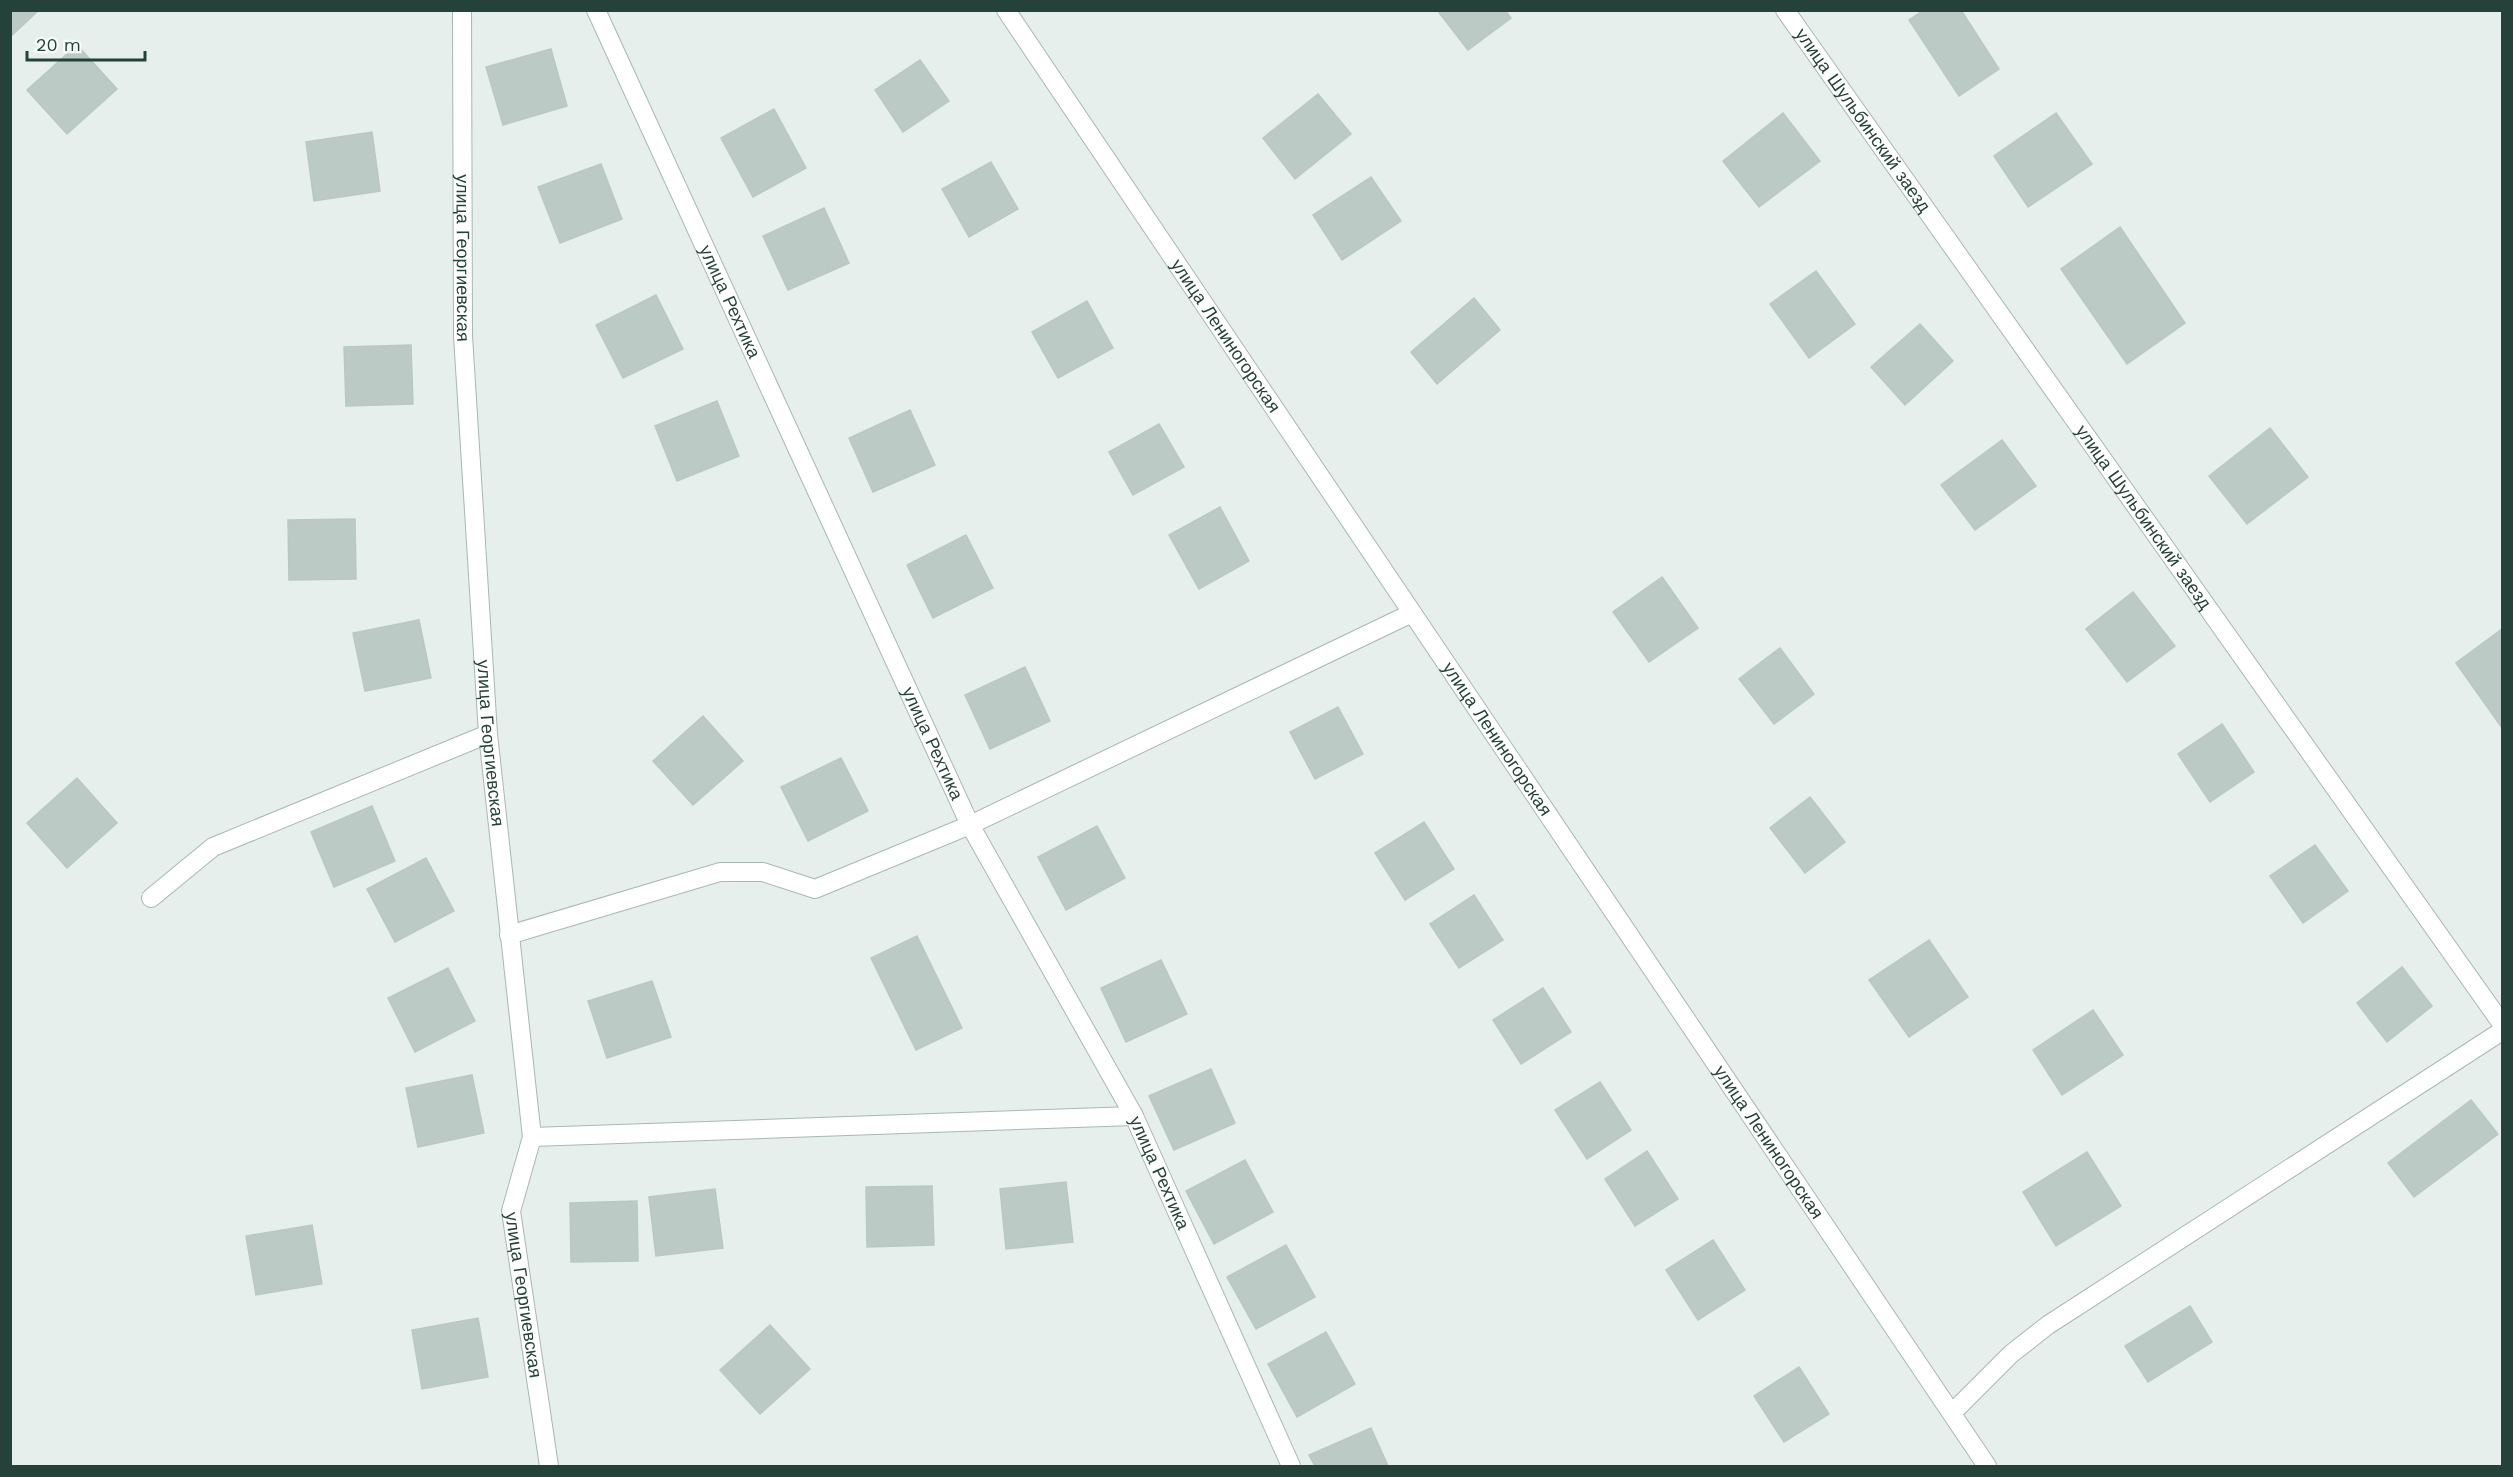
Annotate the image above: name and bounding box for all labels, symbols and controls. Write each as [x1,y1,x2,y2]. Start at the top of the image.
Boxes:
scale bar [27,24,146,62]
street label: улица Шульбинский заезд [1791,24,1936,216]
text: 20 m [36,34,81,55]
street label: улица Георгиевская [453,174,474,342]
street label: улица Рехтика [695,242,766,362]
street label: улица Лениногорская [1167,255,1285,416]
street label: улица Шульбинский заезд [2072,421,2216,613]
street label: улица Лениногорская [1438,658,1557,820]
street label: улица Георгиевская [473,659,509,827]
street label: улица Рехтика [898,683,968,804]
street label: улица Лениногорская [1710,1061,1828,1223]
street label: улица Рехтика [1125,1113,1195,1233]
street label: улица Георгиевская [501,1211,547,1379]

